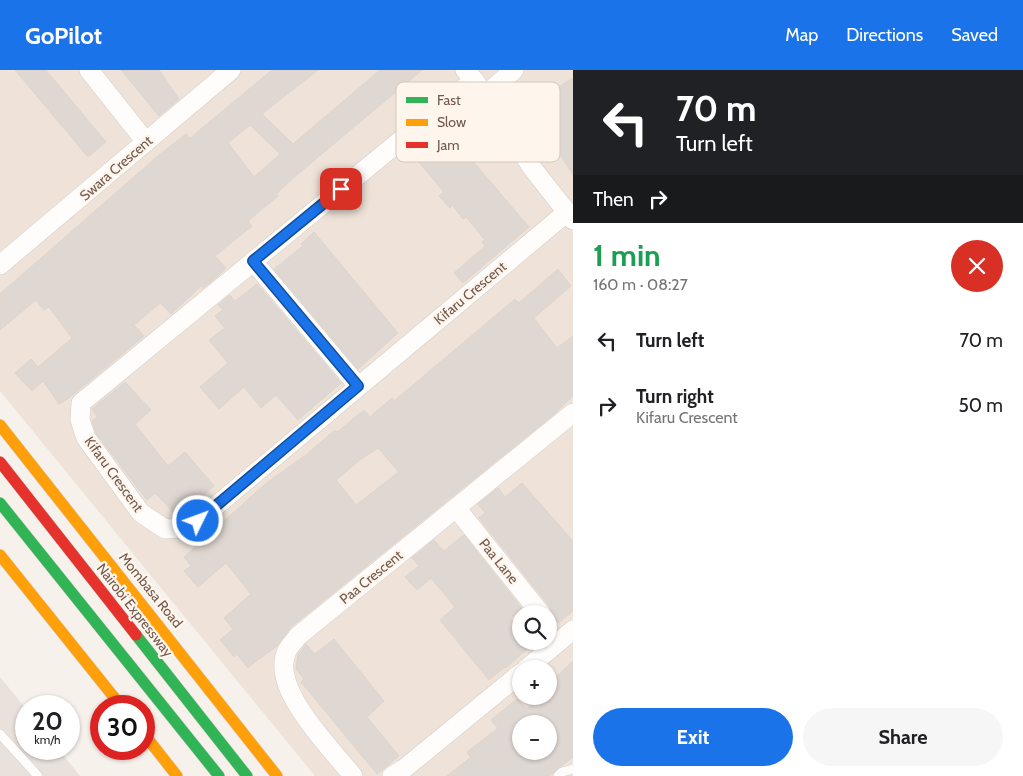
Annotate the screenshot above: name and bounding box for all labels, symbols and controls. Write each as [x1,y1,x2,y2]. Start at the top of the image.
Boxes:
text: GoPilot [25,21,102,50]
text: Map [785,24,818,46]
text: Directions [846,24,923,46]
text: Saved [951,24,998,46]
legend [396,82,560,162]
text: 70 m [676,87,757,130]
icon: left [593,90,658,155]
text: Fast [437,91,461,109]
text: Slow [437,113,466,131]
text: Turn left [676,130,753,157]
street label: Swara Crescent [76,131,156,205]
text: Jam [436,136,459,154]
pin [320,168,362,210]
icon: arrive [327,175,355,203]
icon: right [644,185,672,213]
text: Then [593,188,634,211]
text: 1 min [593,237,661,274]
button: close [951,240,1003,292]
street label: Kifaru Crescent [430,257,510,329]
text: 160 m · 08:27 [593,275,688,294]
icon: left [593,327,621,355]
text: Turn left [636,329,704,352]
text: 70 m [959,329,1003,352]
text: Turn right [636,385,714,408]
icon: right [593,392,621,420]
text: 50 m [959,394,1003,417]
text: Kifaru Crescent [636,408,738,427]
street label: Kifaru Crescent [81,433,148,516]
position arrow [171,494,223,546]
street label: Paa Lane [475,535,523,587]
street label: Paa Crescent [336,546,406,608]
street label: Mombasa Road [115,549,187,631]
street label: Nairobi Expressway [93,560,177,660]
map controls [512,605,557,760]
button: search [512,605,557,650]
button: + [512,660,557,705]
speed limit sign: 30 [90,695,155,760]
text: 20 [32,706,63,736]
button: Exit [593,708,793,766]
button: Share [803,708,1003,766]
button: − [512,715,557,760]
text: km/h [34,732,61,747]

